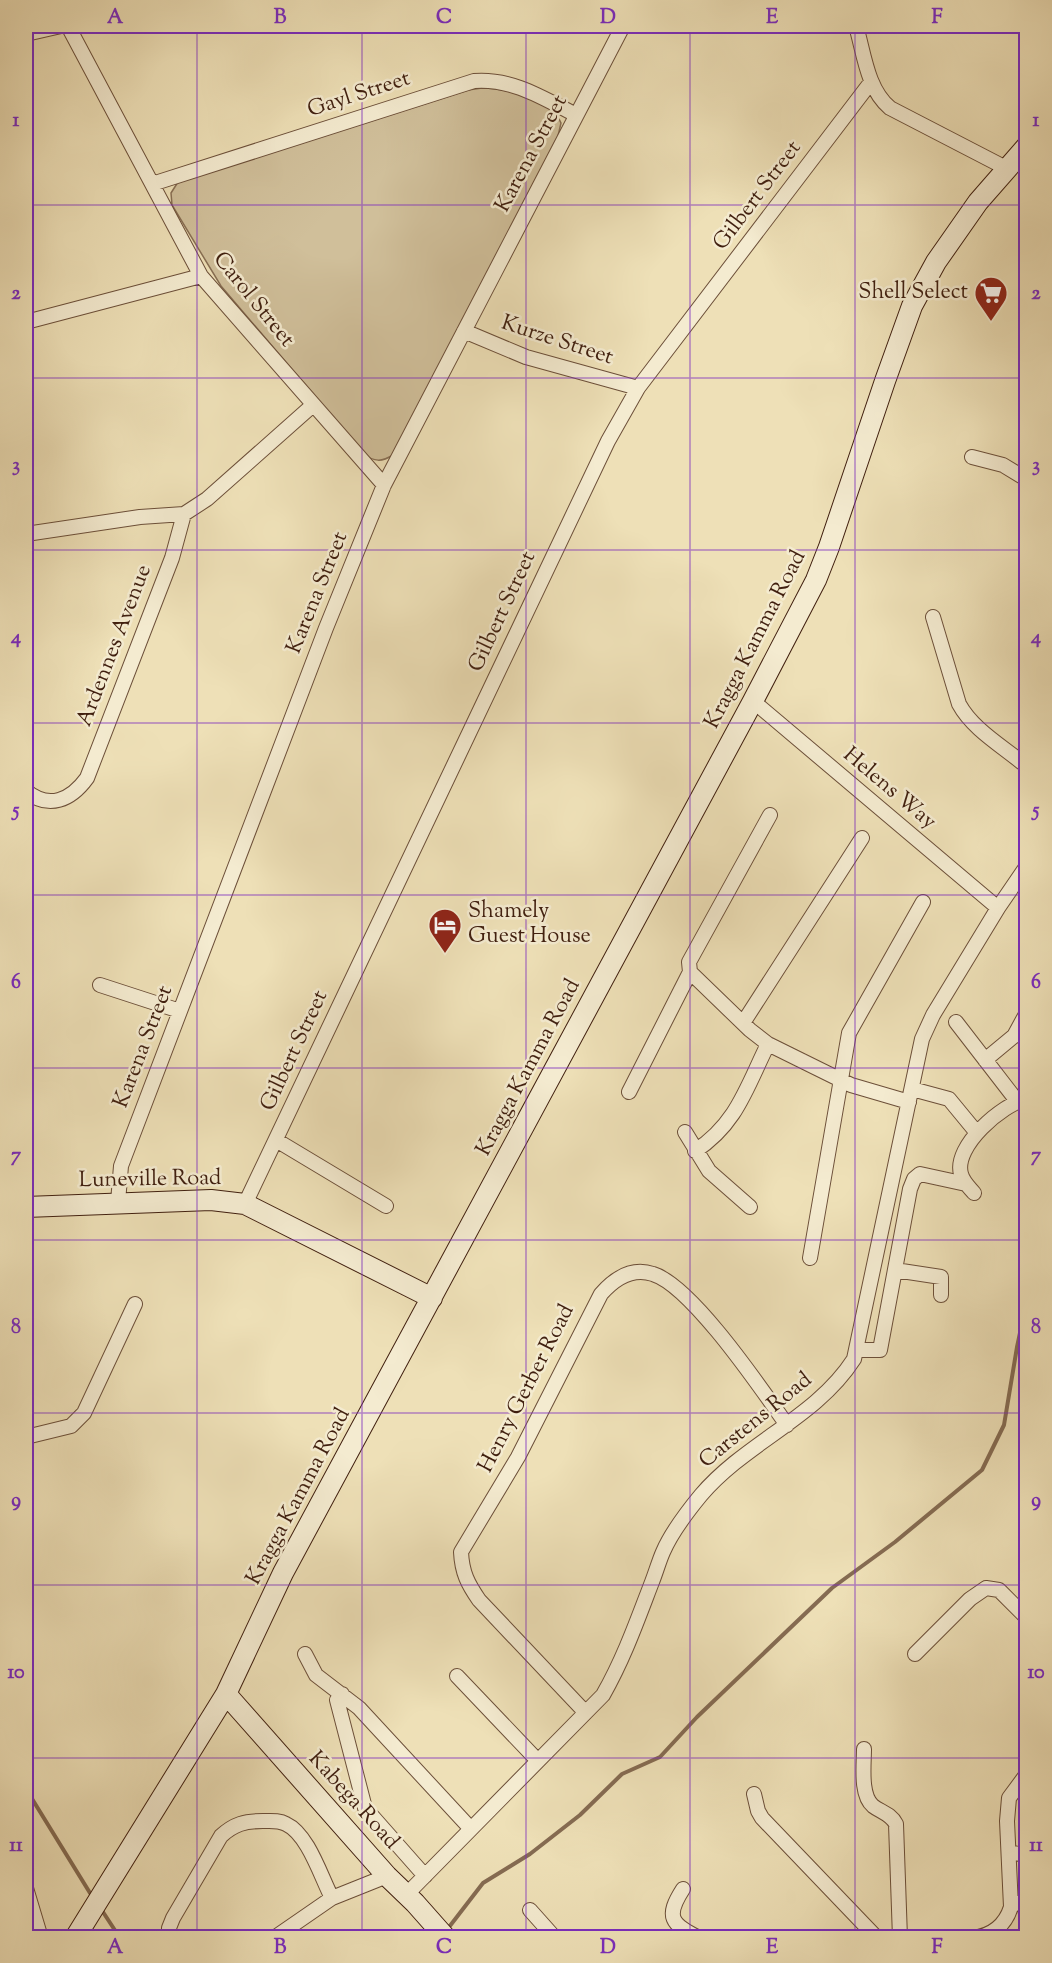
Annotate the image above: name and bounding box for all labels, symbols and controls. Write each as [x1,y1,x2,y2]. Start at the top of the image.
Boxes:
text: A [107,4,124,33]
text: B [274,4,287,33]
text: C [436,4,452,33]
text: D [600,4,616,33]
text: E [766,4,779,33]
text: F [931,4,943,33]
street label: Gayl Street [304,63,415,127]
street label: Karena Street [488,89,577,218]
text: 1 [13,107,20,136]
text: 1 [1033,107,1040,136]
street label: Gilbert Street [706,134,810,258]
street label: Carol Street [204,245,302,355]
supermarket icon: Shell Select [973,275,1009,322]
place label: Shell Select [858,277,968,309]
text: 2 [11,280,21,309]
text: 2 [1031,280,1041,309]
street label: Kurze Street [497,308,618,374]
text: 3 [12,452,20,481]
text: 3 [1032,452,1040,481]
street label: Karena Street [279,527,357,659]
street label: Kragga Kamma Road [697,545,815,735]
street label: Gilbert Street [461,546,545,678]
street label: Ardennes Avenue [69,560,161,732]
text: 4 [10,624,21,653]
text: 4 [1030,624,1041,653]
street label: Helens Way [835,740,943,838]
text: 5 [11,797,20,826]
text: 5 [1031,797,1040,826]
place label: Shamely Guest House [468,896,591,953]
hotel icon: Shamely Guest House [427,907,463,954]
text: 6 [11,969,21,998]
text: 6 [1031,969,1041,998]
street label: Kragga Kamma Road [469,974,589,1162]
street label: Karena Street [106,981,182,1113]
street label: Gilbert Street [253,985,337,1117]
text: 7 [11,1142,22,1171]
text: 7 [1031,1142,1042,1171]
street label: Luneville Road [78,1163,222,1197]
street label: Henry Gerber Road [471,1299,583,1479]
text: 8 [11,1314,21,1343]
text: 8 [1031,1314,1041,1343]
street label: Carstens Road [692,1365,820,1477]
street label: Kragga Kamma Road [239,1403,359,1591]
text: 9 [11,1487,21,1516]
text: 9 [1031,1487,1041,1516]
text: 10 [7,1659,25,1688]
text: 10 [1027,1659,1045,1688]
street label: Kabega Road [300,1745,406,1857]
text: 11 [9,1832,23,1861]
text: 11 [1029,1832,1043,1861]
text: A [107,1934,124,1963]
text: B [274,1934,287,1963]
text: C [436,1934,452,1963]
text: D [600,1934,616,1963]
text: E [766,1934,779,1963]
text: F [931,1934,943,1963]

